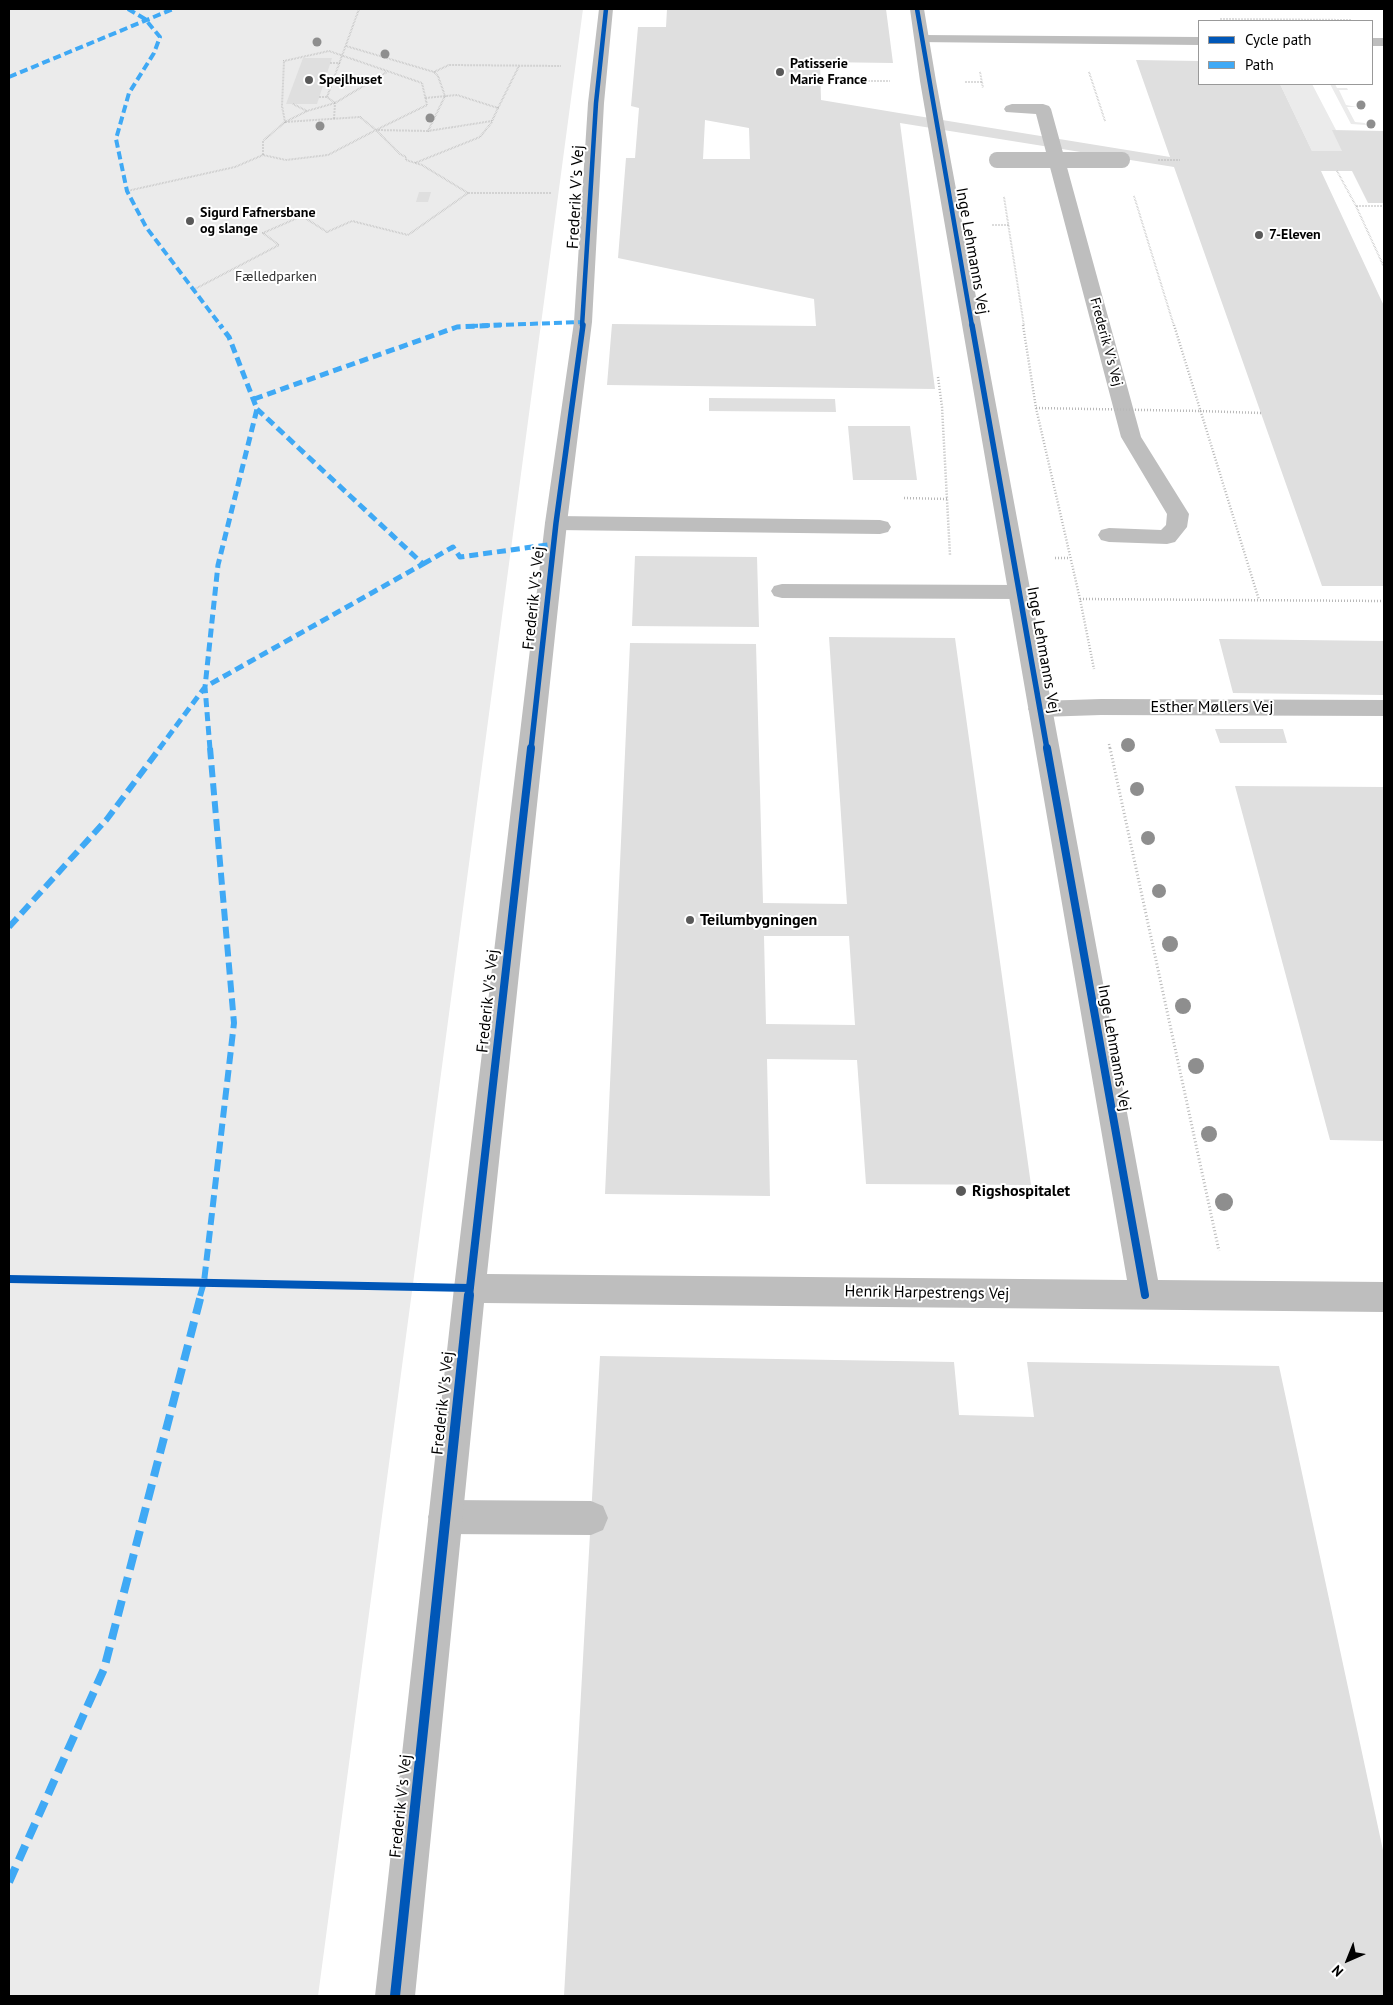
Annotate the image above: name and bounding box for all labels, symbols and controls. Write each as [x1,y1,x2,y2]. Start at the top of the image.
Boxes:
legend [1198,20,1373,85]
text: Cycle path [1245,30,1311,49]
text: Path [1245,55,1274,74]
place label: Patisserie Marie France [790,56,867,88]
marker: Patisserie Marie France [774,66,786,78]
place label: Spejlhuset [319,72,382,88]
marker: Spejlhuset [303,74,315,86]
street label: Frederik V's Vej [564,145,588,249]
street label: Inge Lehmanns Vej [951,186,993,316]
place label: Sigurd Fafnersbane og slange [200,205,316,238]
marker: Sigurd Fafnersbane og slange [184,215,196,227]
place label: 7-Eleven [1269,227,1321,243]
marker: 7-Eleven [1253,229,1265,241]
park label: Fælledparken [235,269,317,285]
street label: Frederik V's Vej [1086,296,1126,388]
street label: Frederik V's Vej [519,545,549,651]
street label: Inge Lehmanns Vej [1022,585,1064,715]
street label: Esther Møllers Vej [1150,697,1274,717]
place label: Teilumbygningen [700,910,817,930]
marker: Teilumbygningen [684,914,696,926]
street label: Frederik V's Vej [473,948,503,1054]
street label: Inge Lehmanns Vej [1093,983,1135,1113]
place label: Rigshospitalet [972,1181,1070,1201]
marker: Rigshospitalet [954,1184,968,1198]
street label: Henrik Harpestrengs Vej [844,1282,1010,1304]
street label: Frederik V's Vej [428,1350,458,1456]
street label: Frederik V's Vej [386,1753,416,1859]
north arrow [1323,1935,1373,1985]
text: N [1328,1961,1347,1980]

